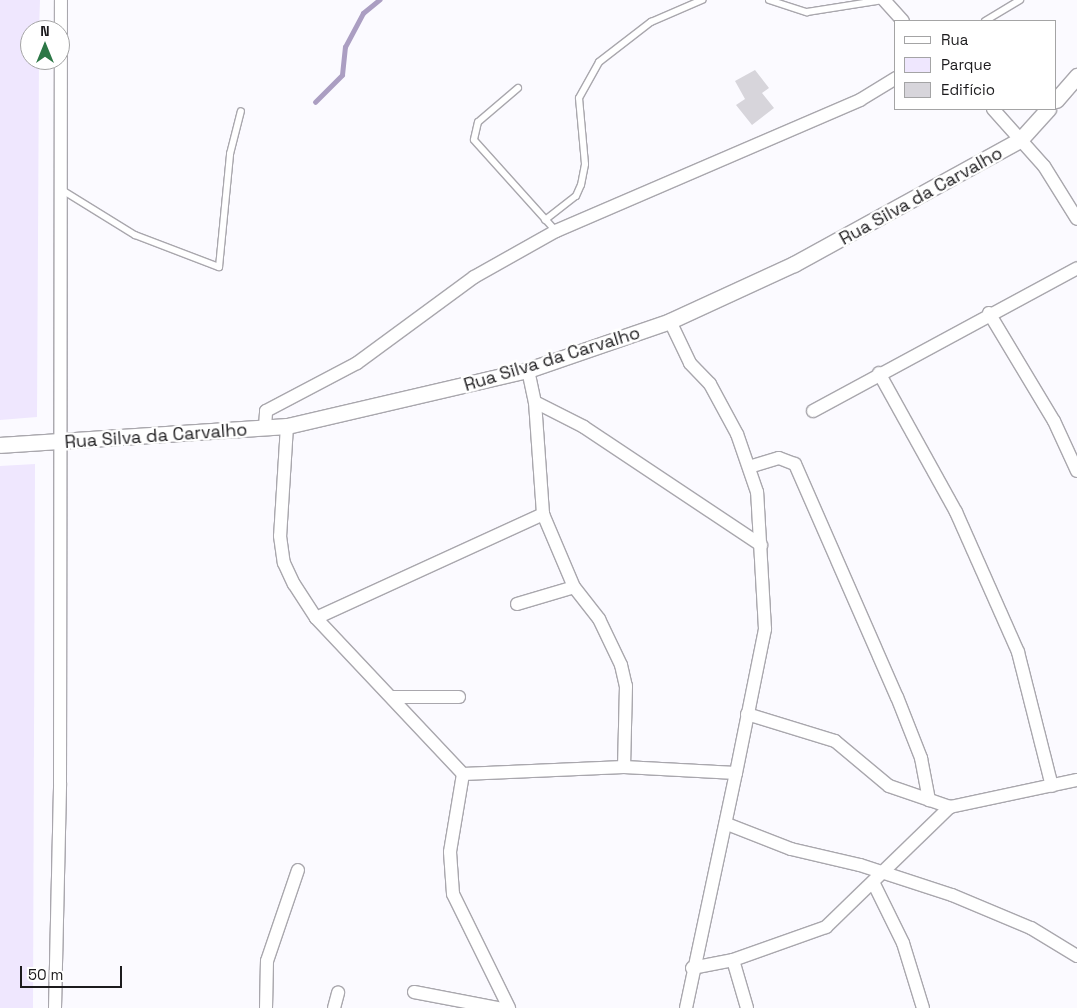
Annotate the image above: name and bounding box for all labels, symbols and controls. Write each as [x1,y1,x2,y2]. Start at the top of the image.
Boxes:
north arrow [20,20,70,70]
legend [894,20,1057,110]
text: N [40,22,50,40]
text: Rua [941,30,968,49]
text: Parque [941,55,992,74]
text: Edifício [941,80,995,99]
street label: Rua Silva da Carvalho [836,142,1006,250]
street label: Rua Silva da Carvalho [461,322,643,396]
street label: Rua Silva da Carvalho [64,419,248,453]
scale bar [22,956,125,988]
text: 50 m [28,965,63,984]

